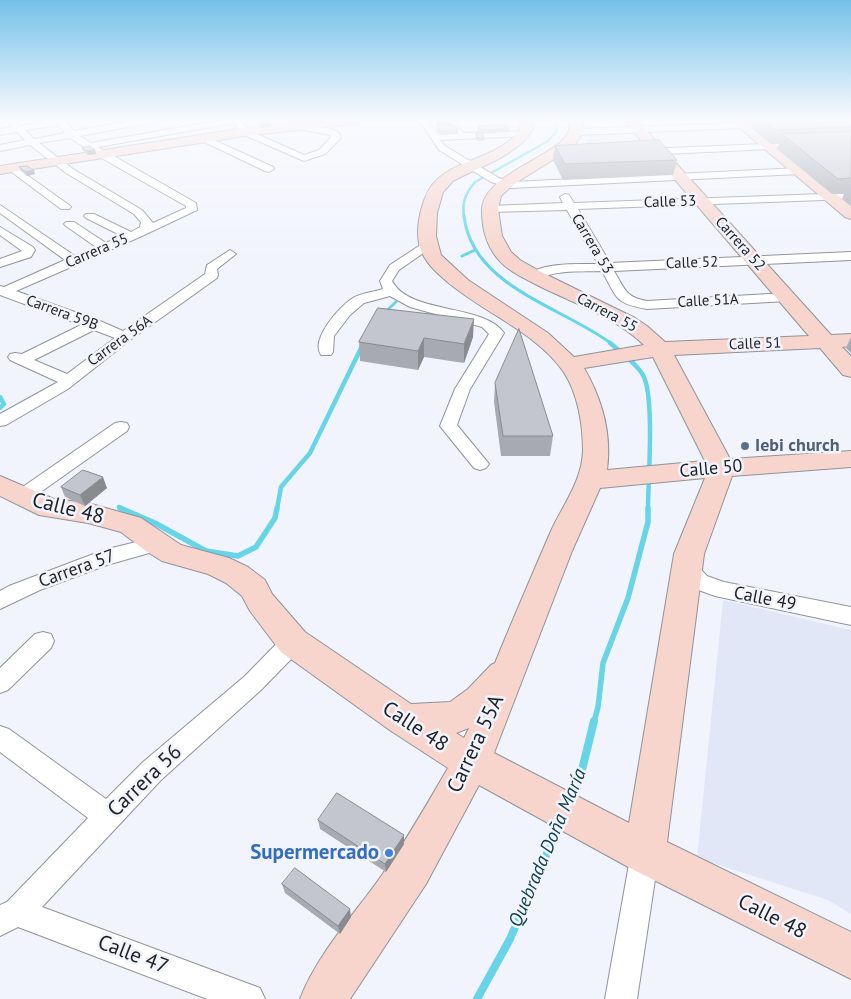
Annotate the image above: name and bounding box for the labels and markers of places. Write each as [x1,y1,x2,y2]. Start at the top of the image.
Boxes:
place label: Iebi church [755,435,840,457]
marker: Iebi church [739,440,751,452]
place label: Supermercado [250,840,379,866]
marker: Supermercado [383,847,395,859]

